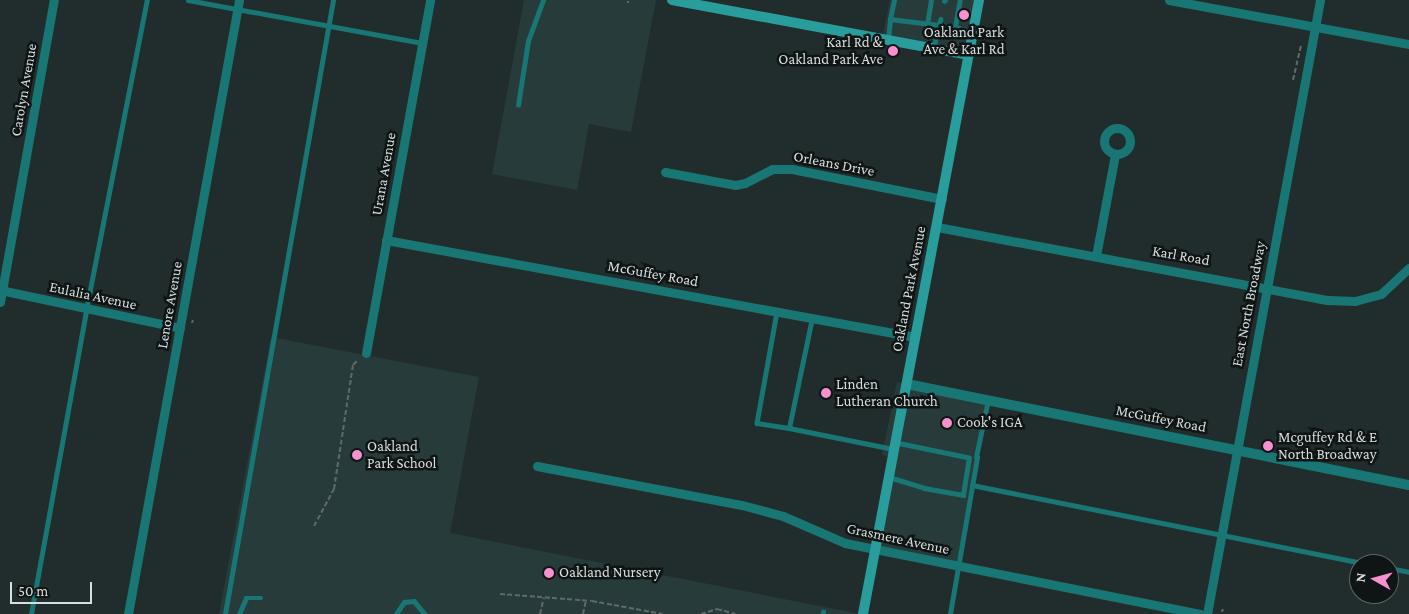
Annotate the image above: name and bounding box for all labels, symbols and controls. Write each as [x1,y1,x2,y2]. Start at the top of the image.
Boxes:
marker: Oakland Park Ave & Karl Rd [958,9,970,21]
place label: Oakland Park Ave & Karl Rd [923,23,1005,58]
place label: Karl Rd & Oakland Park Ave [778,33,883,68]
street label: Carolyn Avenue [7,42,41,138]
marker: Karl Rd & Oakland Park Ave [887,45,899,57]
street label: Urana Avenue [368,131,400,217]
street label: Orleans Drive [792,147,876,181]
street label: Oakland Park Avenue [888,225,930,353]
street label: East North Broadway [1228,240,1270,368]
street label: Karl Road [1151,242,1211,270]
street label: McGuffey Road [606,257,700,291]
street label: Lenore Avenue [153,260,187,350]
street label: Eulalia Avenue [48,278,138,314]
place label: Linden Lutheran Church [836,375,938,410]
marker: Linden Lutheran Church [820,387,832,399]
street label: McGuffey Road [1114,401,1208,437]
place label: Cook's IGA [957,414,1023,432]
marker: Cook's IGA [941,417,953,429]
place label: Mcguffey Rd & E North Broadway [1278,428,1377,463]
place label: Oakland Park School [367,437,437,472]
marker: Mcguffey Rd & E North Broadway [1262,440,1274,452]
marker: Oakland Park School [351,449,363,461]
street label: Grasmere Avenue [845,519,951,559]
north arrow [1349,554,1399,604]
place label: Oakland Nursery [559,564,661,582]
marker: Oakland Nursery [543,567,555,579]
scale bar [12,572,95,604]
text: N [1352,572,1369,583]
text: 50 m [18,583,48,599]

